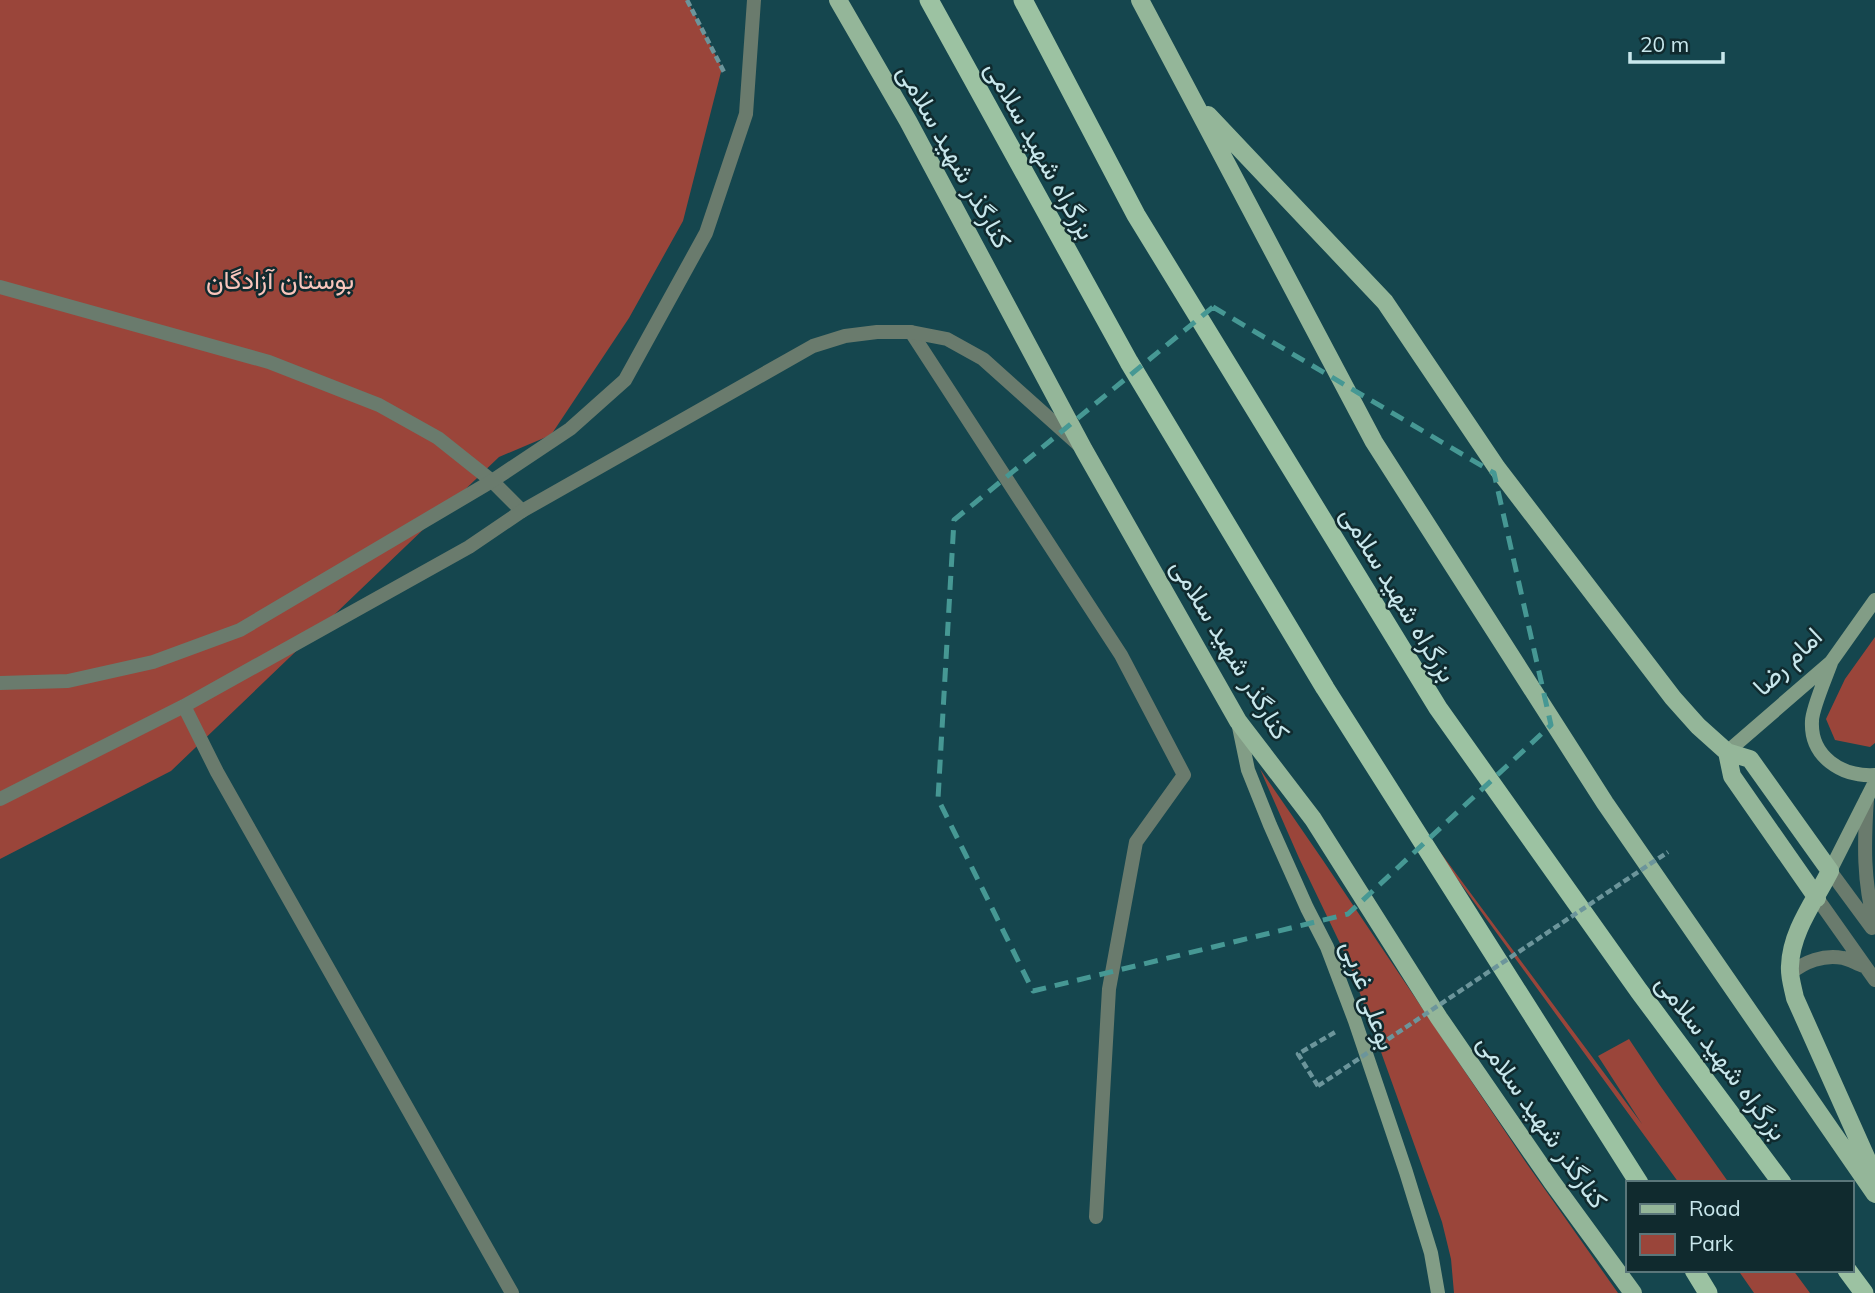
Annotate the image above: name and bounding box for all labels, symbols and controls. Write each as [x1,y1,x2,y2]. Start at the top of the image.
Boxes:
scale bar [1630,21,1723,65]
text: 20 m [1640,31,1689,57]
street label: بزرگراه شهید سلامی [978,55,1104,245]
street label: کنارگذر شهید سلامی [891,58,1019,254]
park label: بوستان آزادگان [206,263,354,296]
street label: بزرگراه شهید سلامی [1333,500,1465,688]
street label: کنارگذر شهید سلامی [1164,552,1298,746]
street label: امام رضا [1745,620,1830,703]
street label: بوعلی غربی [1334,935,1404,1055]
street label: بزرگراه شهید سلامی [1649,967,1795,1147]
street label: کنارگذر شهید سلامی [1471,1027,1615,1215]
legend [1626,1181,1854,1272]
text: Road [1689,1195,1740,1221]
text: Park [1689,1230,1733,1256]

